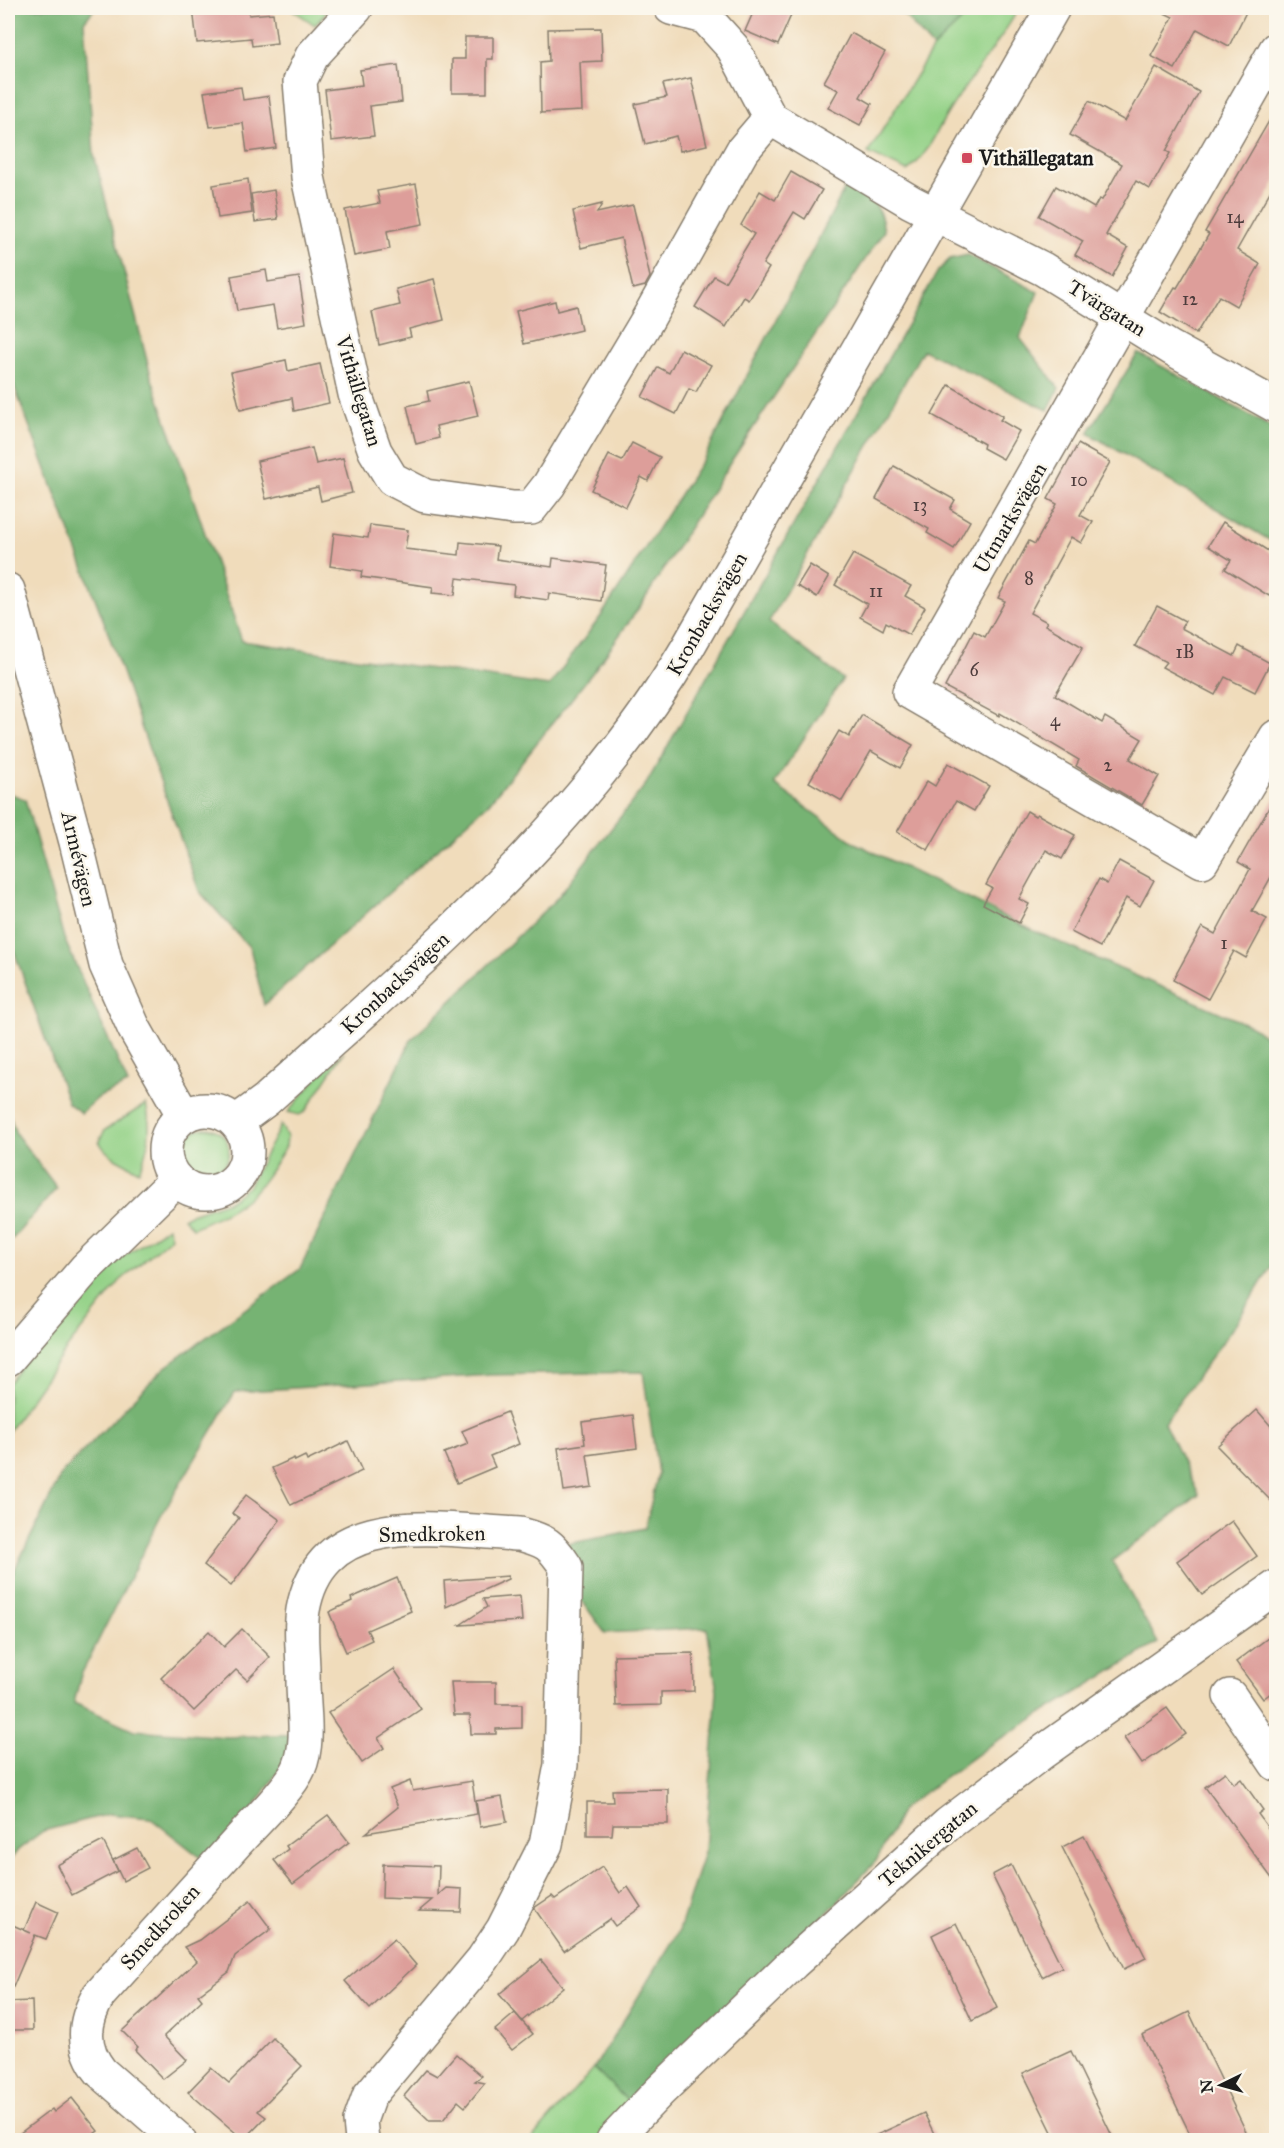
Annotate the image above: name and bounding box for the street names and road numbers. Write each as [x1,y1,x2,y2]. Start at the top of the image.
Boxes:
street label: Tvärgatan [1063,274,1151,342]
street label: Vithällegatan [330,331,388,450]
street label: Utmarksvägen [968,458,1052,578]
street label: Kronbacksvägen [661,547,753,681]
street label: Armévägen [55,808,103,909]
street label: Kronbacksvägen [335,926,455,1040]
street label: Smedkroken [378,1520,486,1548]
street label: Teknikergatan [873,1795,983,1893]
street label: Smedkroken [115,1879,205,1975]

